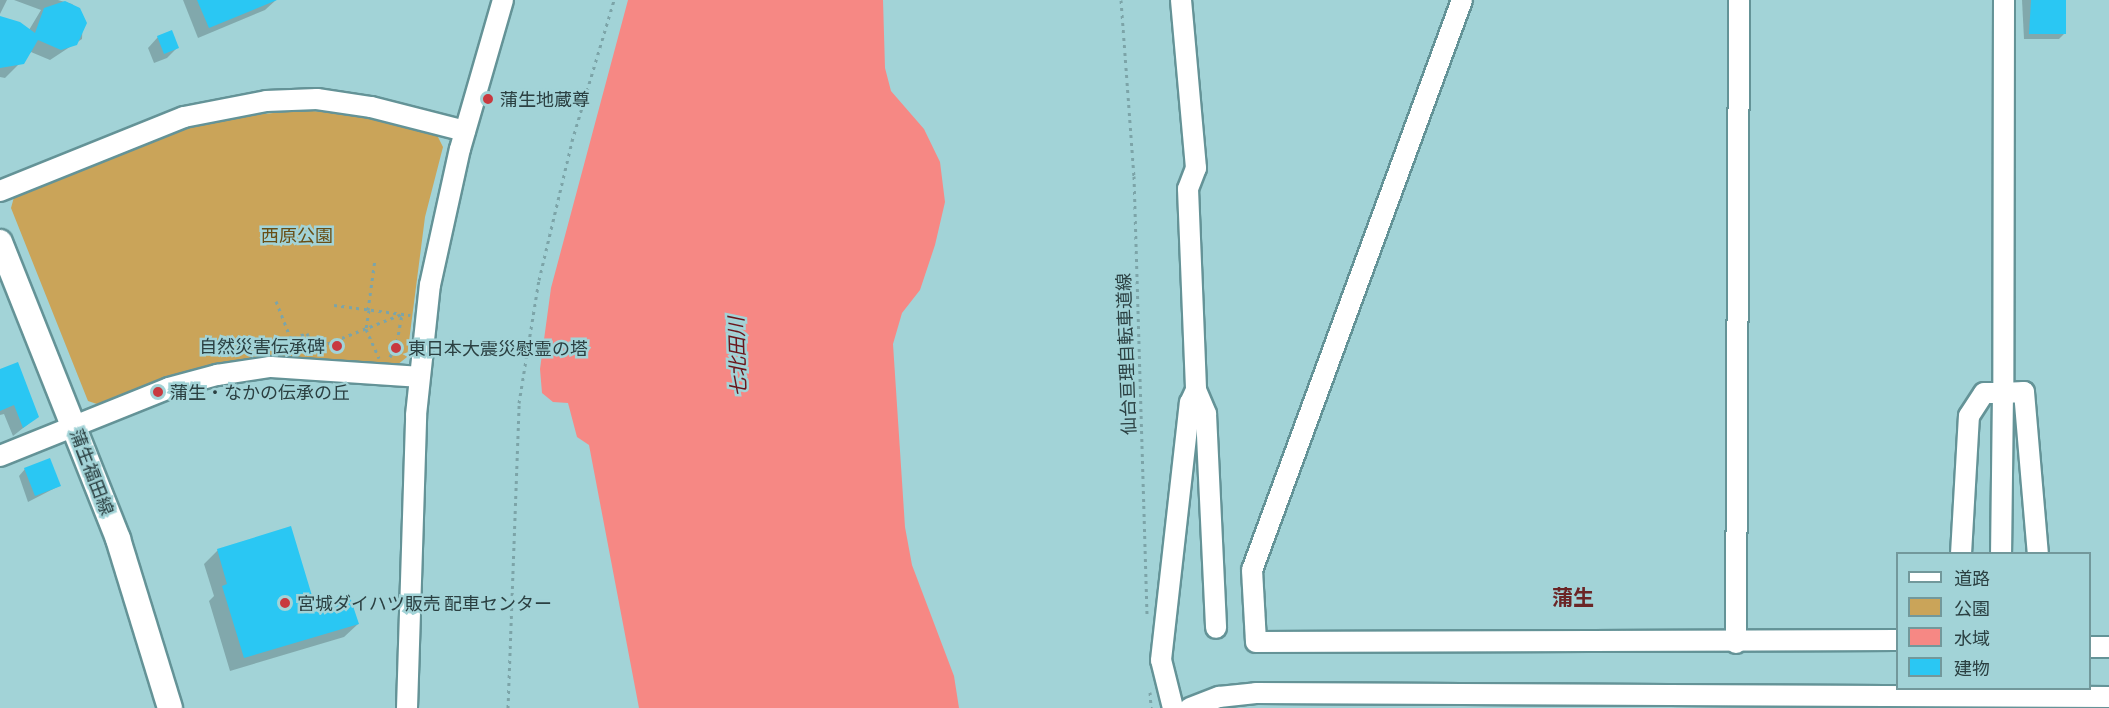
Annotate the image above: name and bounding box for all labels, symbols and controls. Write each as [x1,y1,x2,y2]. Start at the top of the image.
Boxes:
place label: 蒲生地蔵尊 [500,88,590,110]
marker: 蒲生地蔵尊 [481,92,495,106]
park label: 西原公園 [261,224,333,246]
street label: 仙台亘理自転車道線 [1112,273,1140,435]
water label: 七北田川 [724,317,750,397]
place label: 自然災害伝承碑 [199,335,325,357]
place label: 東日本大震災慰霊の塔 [408,337,588,359]
marker: 自然災害伝承碑 [330,339,344,353]
marker: 東日本大震災慰霊の塔 [389,341,403,355]
place label: 蒲生・なかの伝承の丘 [170,381,350,403]
marker: 蒲生・なかの伝承の丘 [151,385,165,399]
street label: 蒲生福田線 [66,426,118,518]
legend [1896,552,2091,690]
text: 道路 [1954,567,1990,589]
district label: 蒲生 [1552,584,1594,610]
place label: 宮城ダイハツ販売 配車センター [297,592,552,614]
marker: 宮城ダイハツ販売 配車センター [278,596,292,610]
text: 公園 [1954,597,1990,619]
text: 水域 [1954,627,1990,649]
text: 建物 [1954,657,1990,679]

